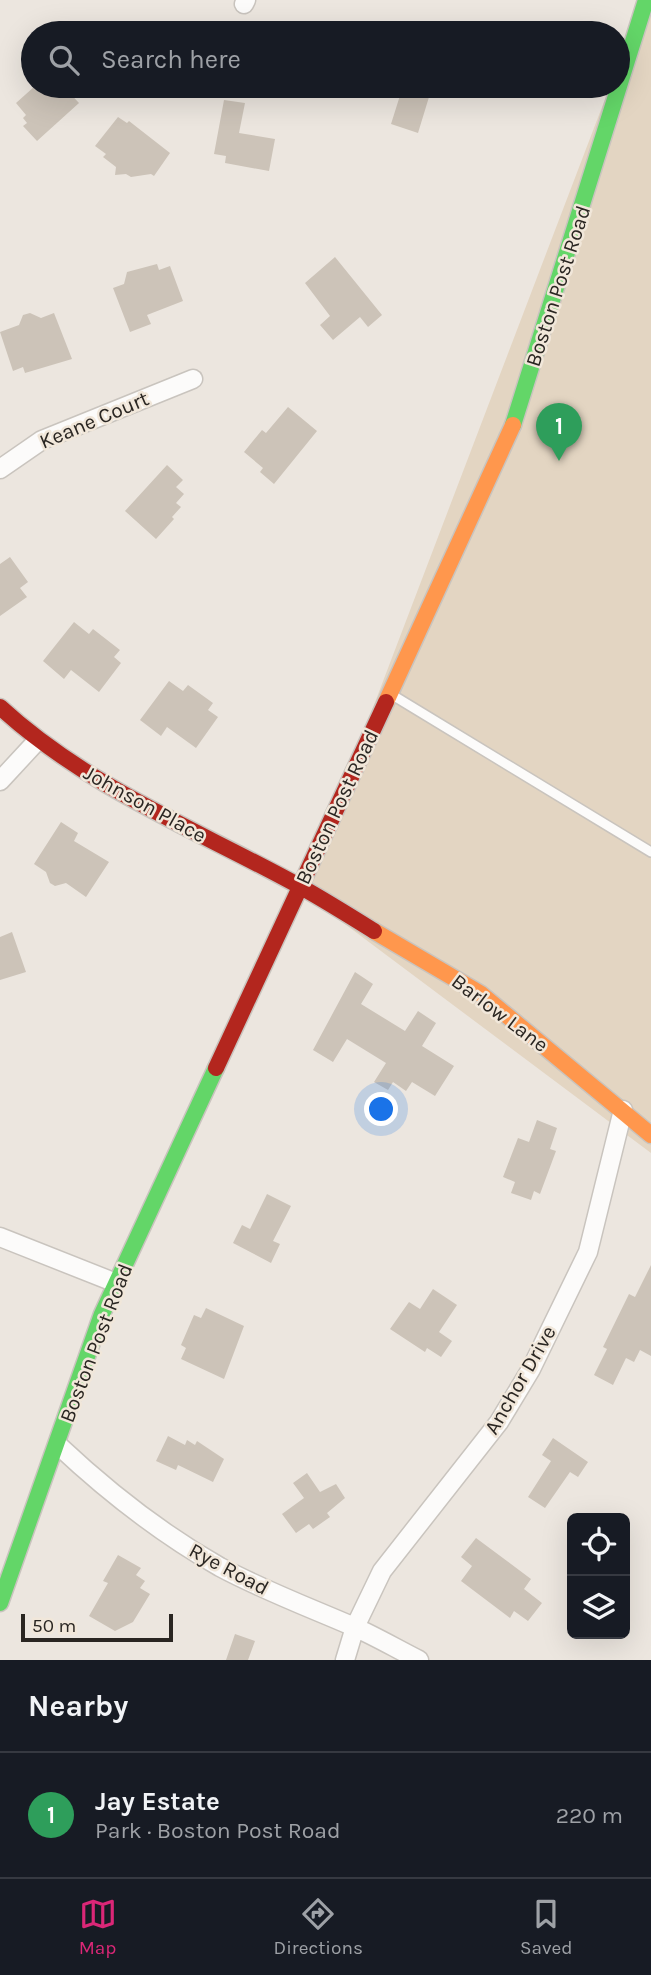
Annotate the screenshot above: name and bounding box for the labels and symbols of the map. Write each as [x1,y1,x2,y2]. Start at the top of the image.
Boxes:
street label: Boston Post Road [521,202,595,370]
street label: Keane Court [36,386,152,454]
pin: 1 [536,403,582,461]
street label: Boston Post Road [291,726,383,888]
street label: Johnson Place [80,760,210,848]
street label: Barlow Lane [447,969,553,1057]
your location [364,1092,398,1126]
street label: Boston Post Road [55,1260,137,1426]
street label: Anchor Drive [479,1321,561,1439]
street label: Rye Road [185,1538,273,1600]
scale bar [21,1611,173,1643]

